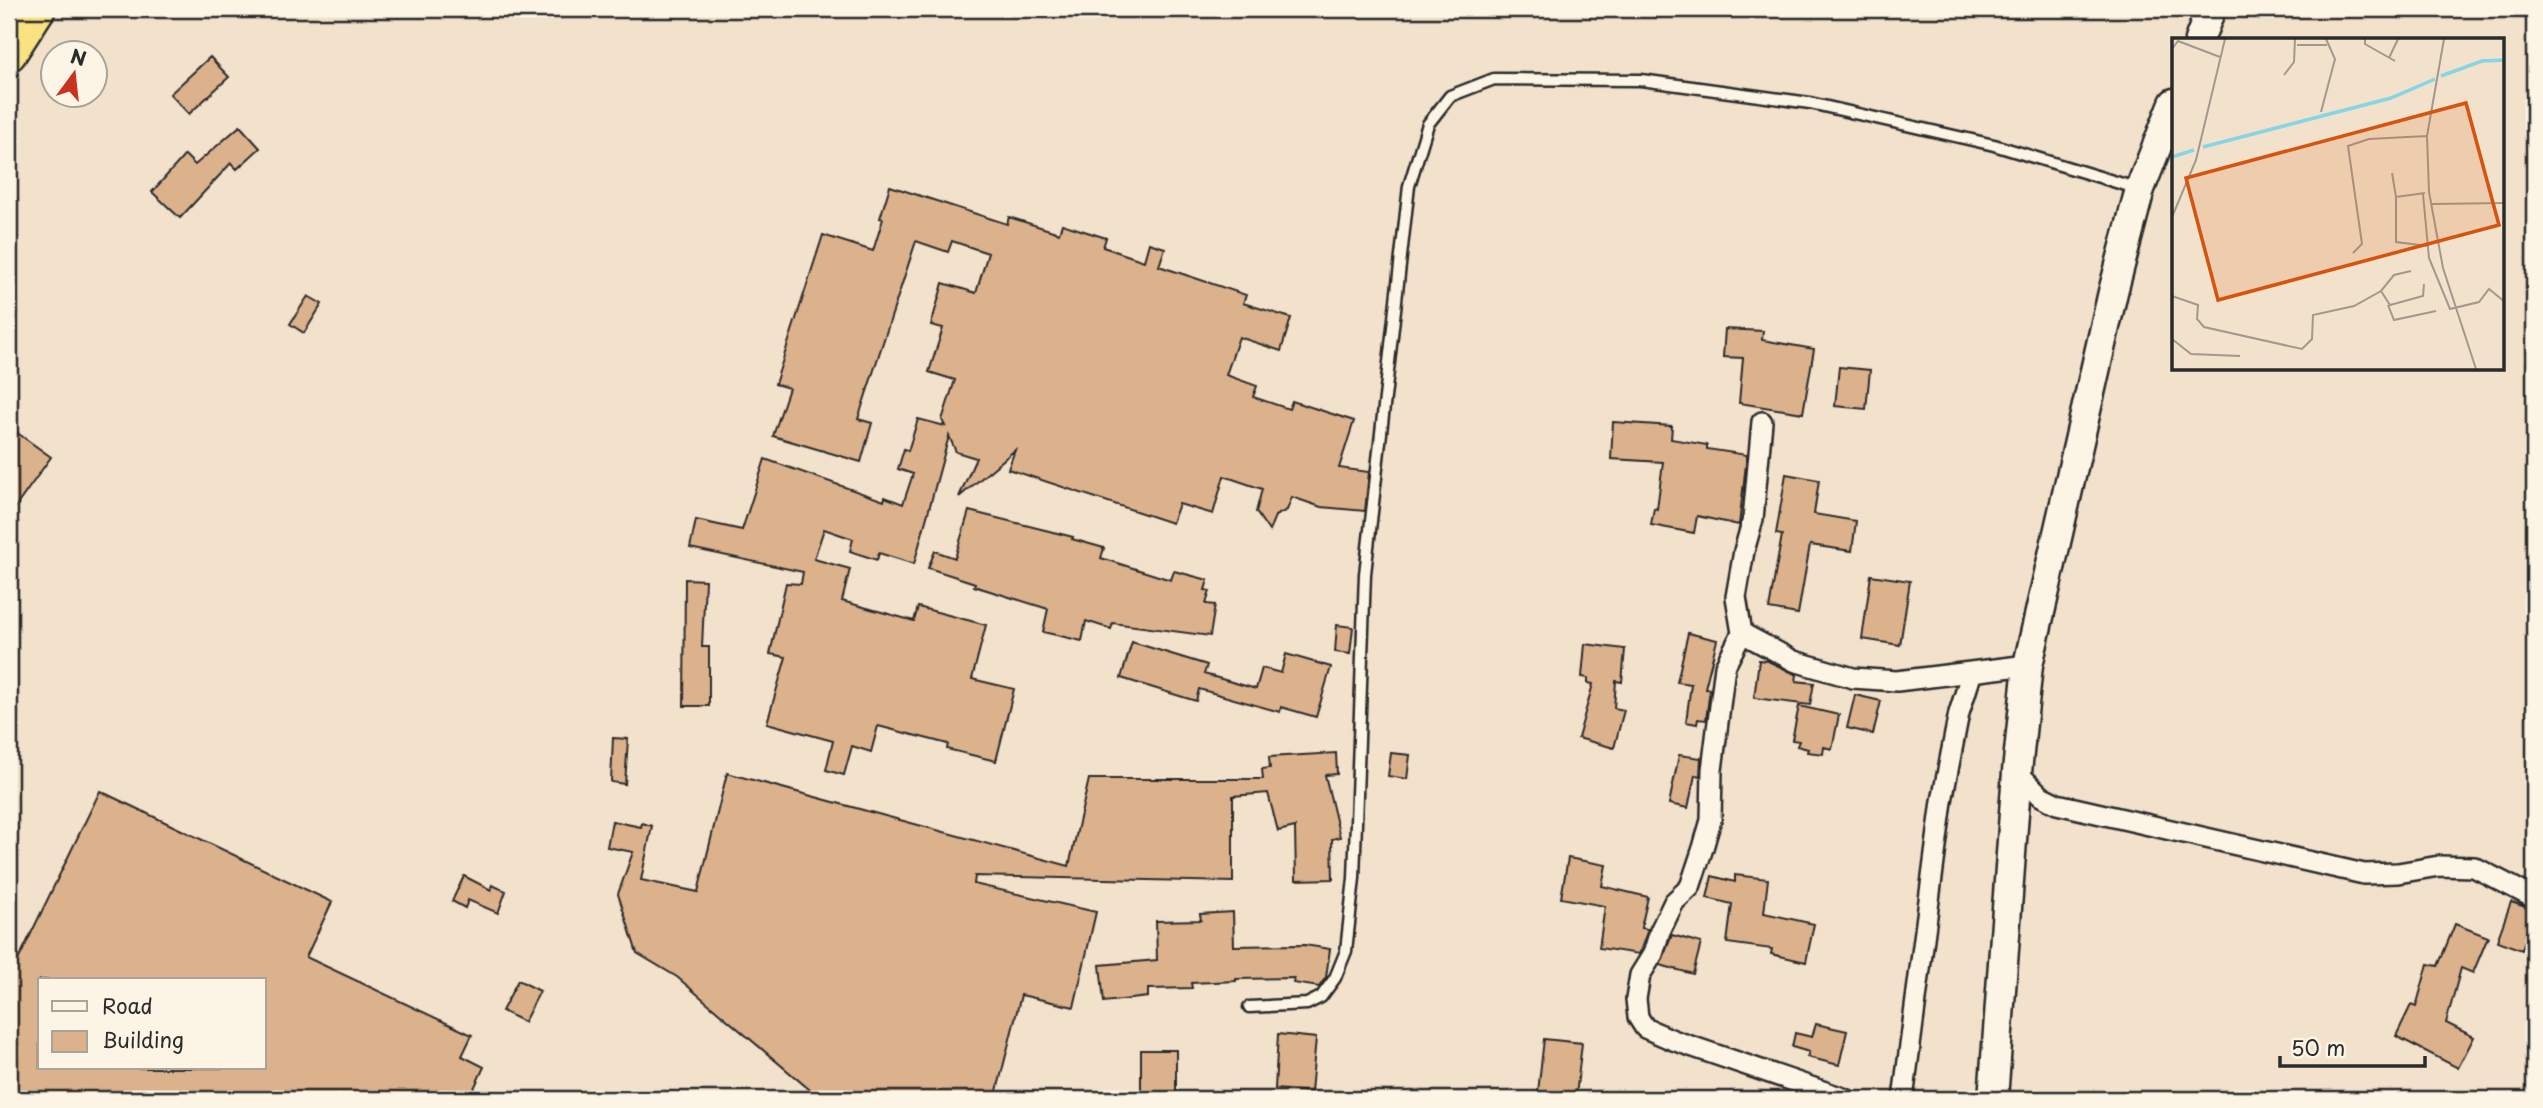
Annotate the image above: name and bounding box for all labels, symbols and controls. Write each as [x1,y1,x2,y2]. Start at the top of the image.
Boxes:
north arrow [38,38,108,108]
inset map [2172,38,2504,371]
text: N [68,41,90,72]
legend [38,978,266,1070]
text: Road [102,989,153,1021]
text: Building [102,1023,184,1055]
scale bar [2280,1024,2426,1068]
text: 50 m [2291,1031,2345,1063]

